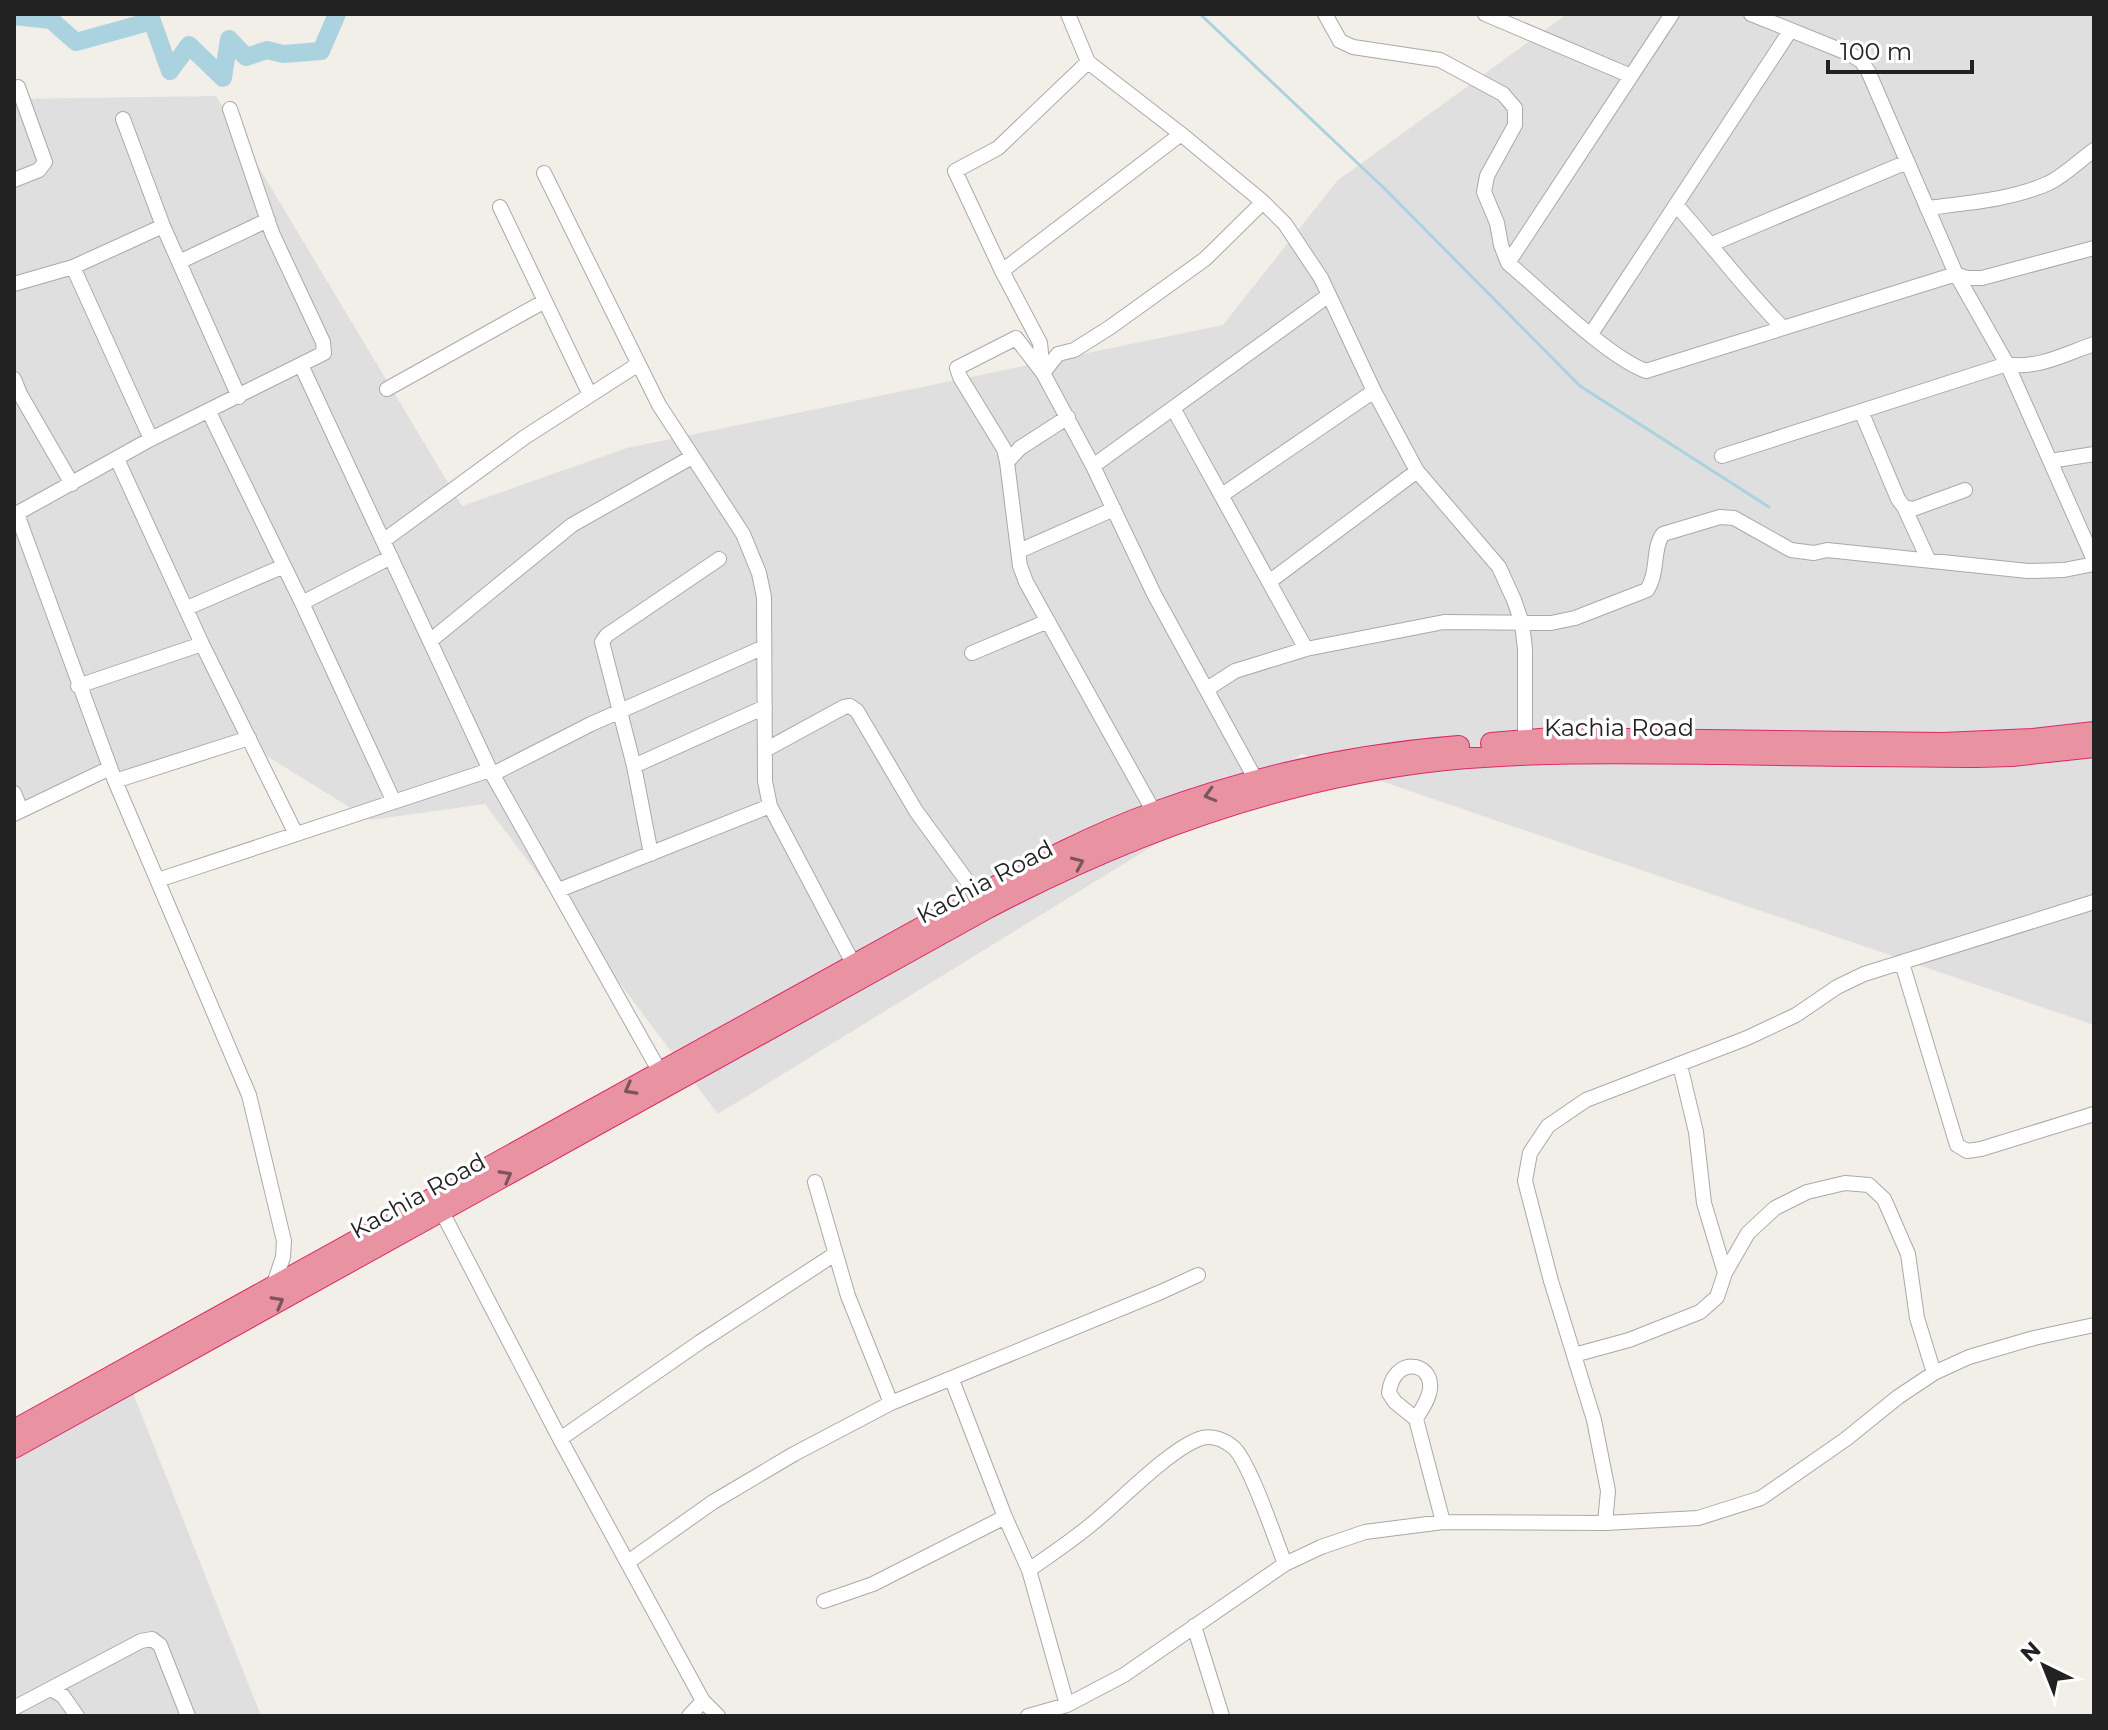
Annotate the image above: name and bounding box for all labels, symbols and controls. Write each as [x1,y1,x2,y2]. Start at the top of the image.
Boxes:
scale bar [1828,24,1972,74]
text: 100 m [1840,37,1912,66]
street label: Kachia Road [1544,713,1694,742]
one-way arrow [1204,786,1218,802]
street label: Kachia Road [912,834,1058,930]
one-way arrow [1070,857,1084,873]
one-way arrow [624,1079,638,1095]
street label: Kachia Road [345,1146,490,1245]
one-way arrow [498,1171,512,1186]
one-way arrow [270,1296,284,1312]
north arrow [2004,1626,2084,1706]
text: N [2015,1636,2046,1668]

